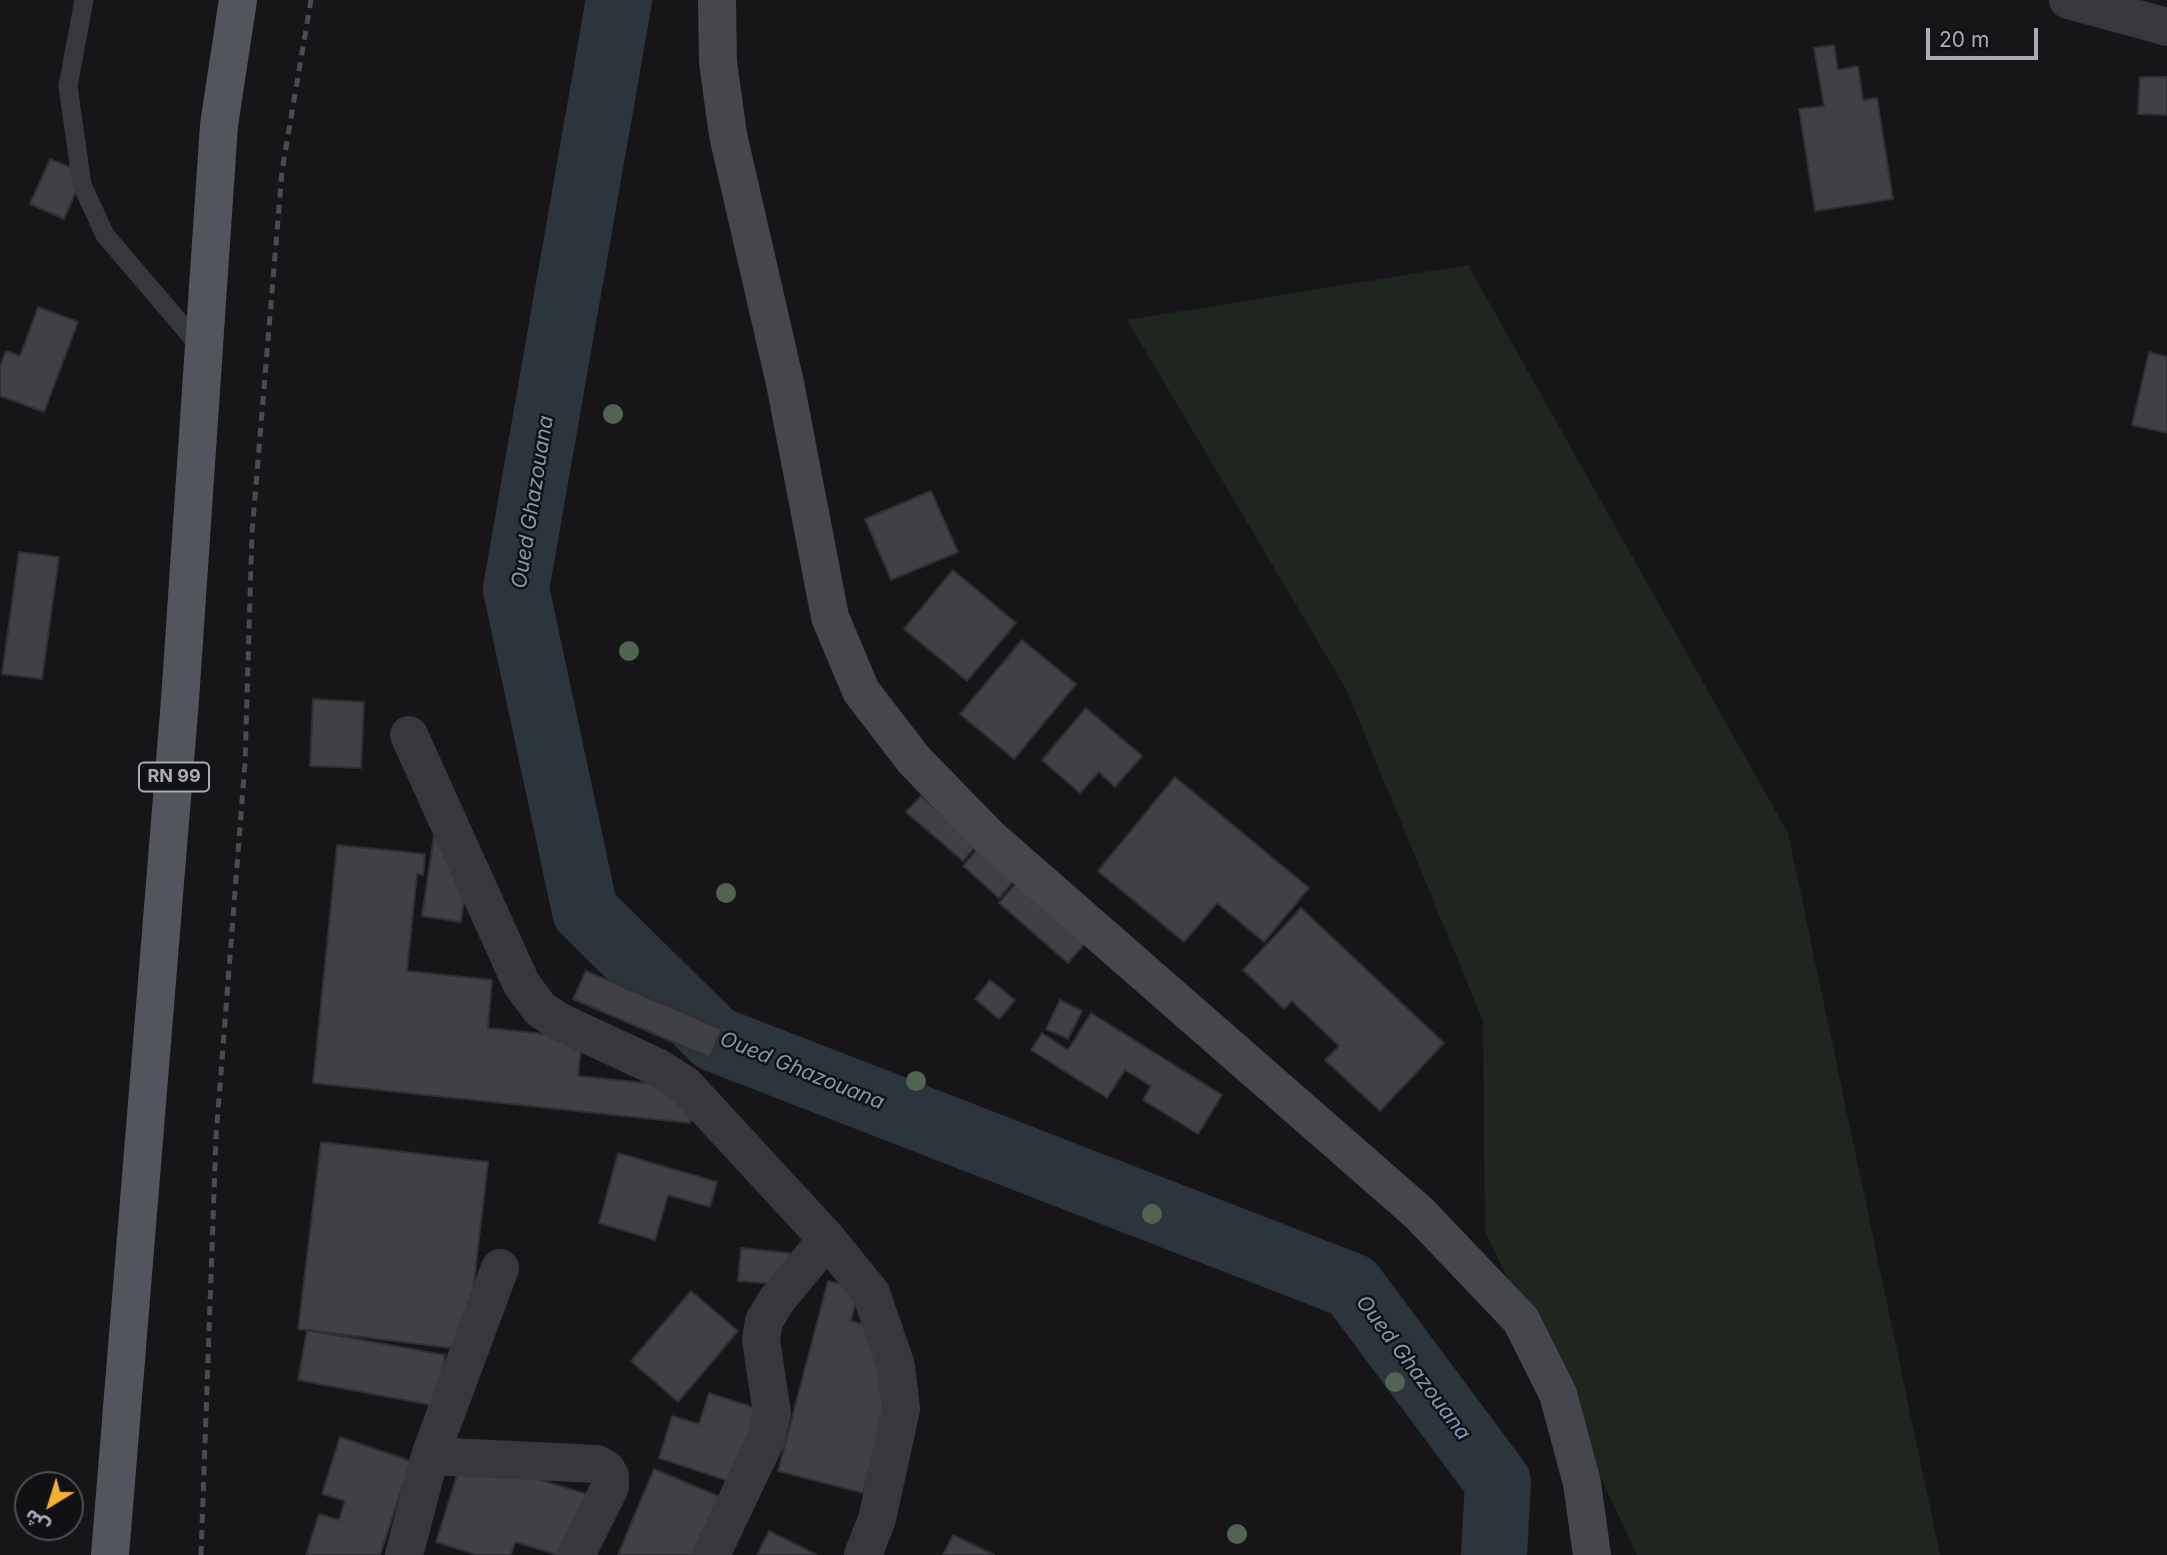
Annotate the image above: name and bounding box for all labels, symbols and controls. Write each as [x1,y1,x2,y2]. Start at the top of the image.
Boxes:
scale bar [1929,14,2041,58]
text: 20 m [1939,27,1989,52]
water label: Oued Ghazouana [507,414,559,590]
road number: RN 99 [139,762,209,792]
water label: Oued Ghazouana [716,1027,888,1115]
water label: Oued Ghazouana [1350,1291,1476,1445]
north arrow [14,1471,84,1541]
text: ش [20,1504,54,1538]

